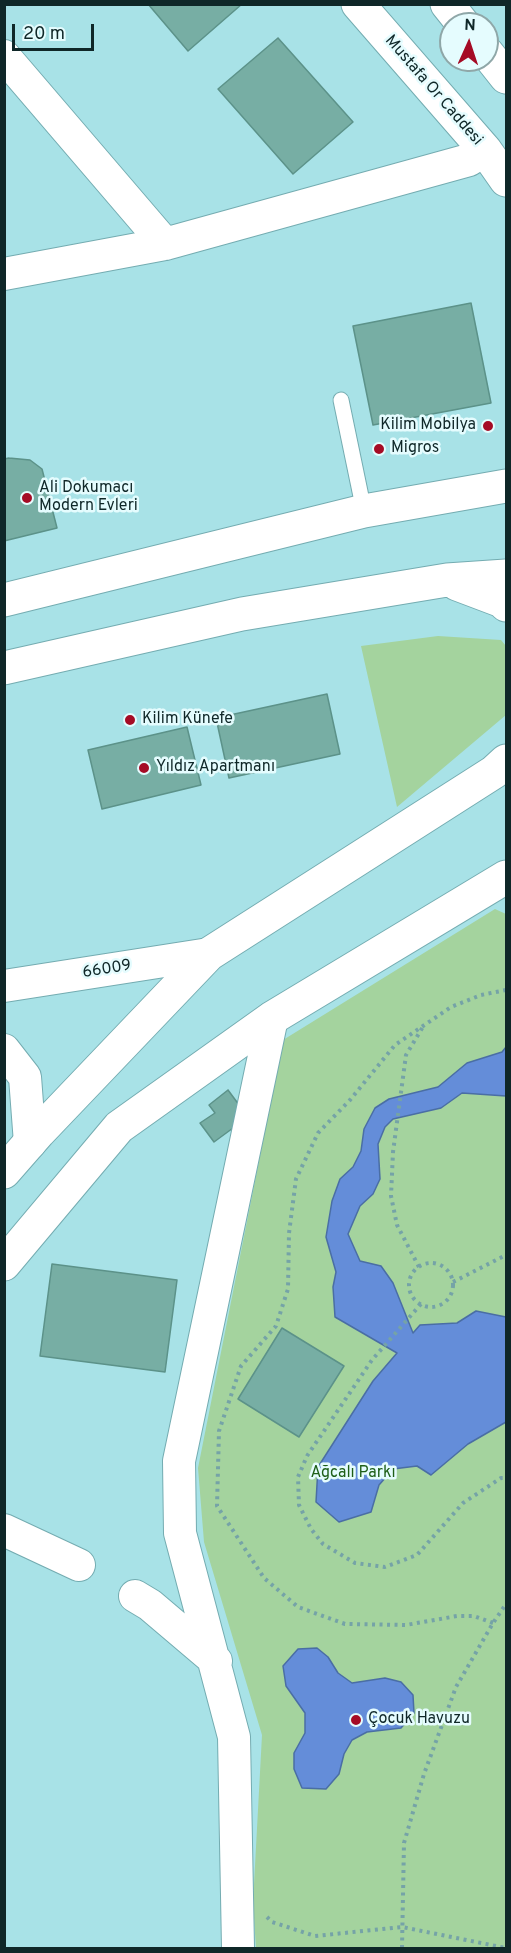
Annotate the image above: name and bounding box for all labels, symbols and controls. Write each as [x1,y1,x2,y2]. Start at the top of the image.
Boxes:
scale bar [15,12,98,50]
north arrow [439,12,499,72]
text: N [464,16,476,36]
text: 20 m [23,23,65,46]
street label: Mustafa Or Caddesi [380,32,486,150]
place label: Kilim Mobilya [380,416,476,436]
marker: Kilim Mobilya [481,419,495,433]
place label: Migros [391,439,439,459]
marker: Migros [372,442,386,456]
place label: Ali Dokumacı Modern Evleri [39,479,138,517]
marker: Ali Dokumacı Modern Evleri [20,491,34,505]
place label: Kilim Künefe [142,710,233,730]
marker: Kilim Künefe [123,713,137,727]
place label: Yıldız Apartmanı [156,758,275,778]
marker: Yıldız Apartmanı [137,761,151,775]
street label: 66009 [81,957,133,983]
park label: Ağcalı Parkı [310,1464,396,1484]
place label: Çocuk Havuzu [368,1710,470,1730]
marker: Çocuk Havuzu [349,1713,363,1727]

